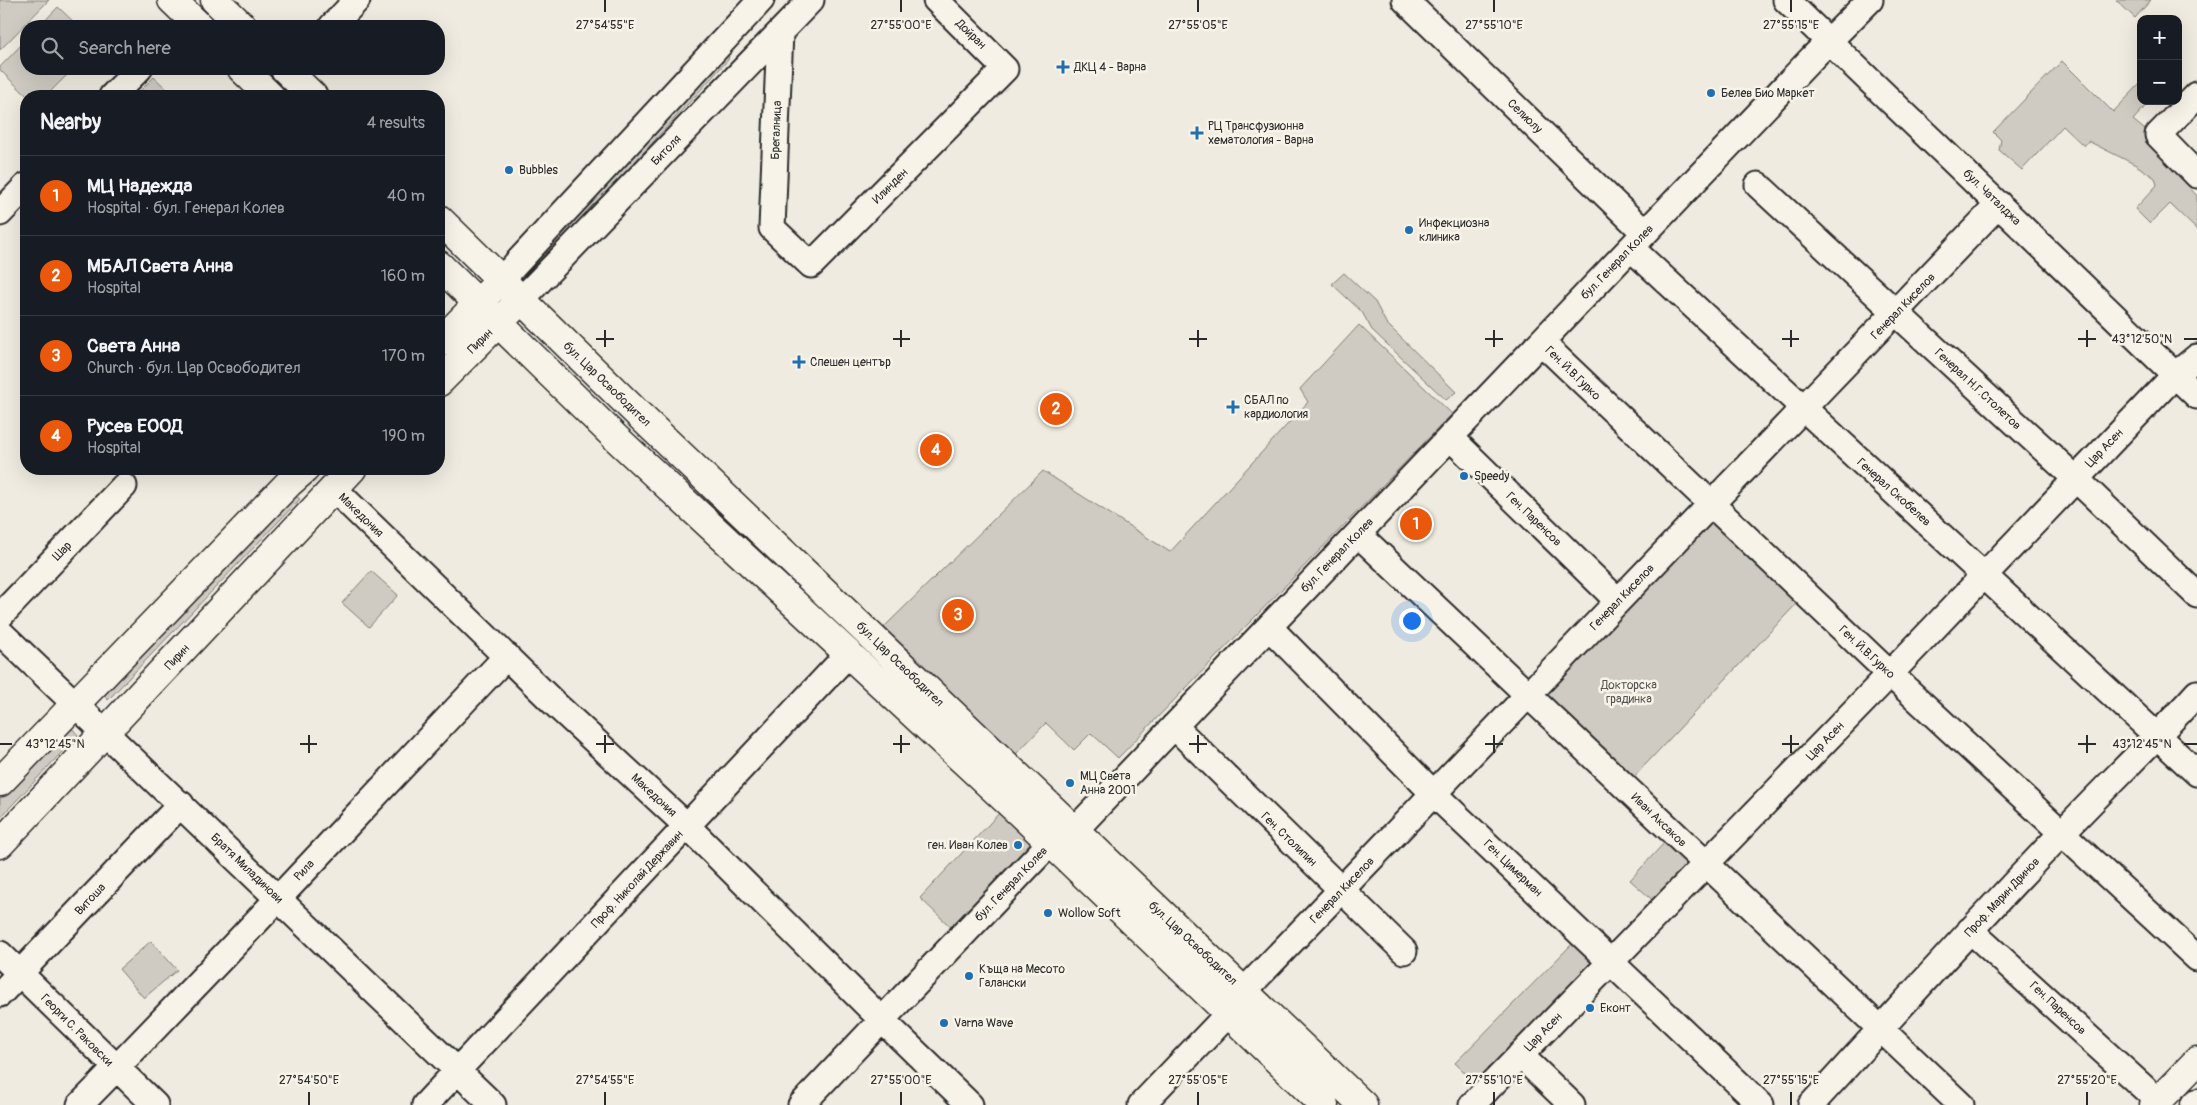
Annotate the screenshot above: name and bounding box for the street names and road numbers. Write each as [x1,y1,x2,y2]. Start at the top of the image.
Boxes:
street label: Дойран [952,15,989,53]
street label: Селиолу [1504,96,1545,137]
street label: Брегалница [768,100,785,160]
street label: Битоля [648,132,685,169]
street label: Илинден [870,166,911,207]
street label: бул. Чаталджа [1960,166,2024,229]
street label: бул. Генерал Колев [1578,222,1657,303]
street label: Генерал Киселов [1868,270,1939,343]
street label: Пирин [465,326,496,357]
street label: бул. Цар Освободител [560,339,654,430]
street label: Ген. Й.В.Гурко [1542,343,1604,404]
street label: Генерал Н.Г.Столетов [1931,345,2024,433]
street label: Цар Асен [2082,426,2126,471]
street label: Генерал Скобелев [1853,455,1934,530]
street label: Ген. Паренсов [1503,489,1565,550]
street label: Македония [335,490,387,541]
street label: бул. Генерал Колев [1298,515,1377,596]
street label: Шар [50,538,75,564]
street label: Генерал Киселов [1587,561,1658,634]
street label: бул. Цар Освободител [853,619,947,710]
street label: Ген. Й.В.Гурко [1835,623,1898,683]
street label: Пирин [162,641,193,673]
street label: Цар Асен [1803,719,1847,764]
street label: Македония [628,770,680,821]
street label: Иван Аксаков [1628,790,1690,851]
street label: Ген. Столипин [1258,809,1320,870]
street label: Проф. Николай Державин [588,827,687,931]
street label: Братя Миладинови [207,830,286,907]
street label: Ген. Цимерман [1480,837,1545,900]
street label: бул. Генерал Колев [972,844,1051,925]
street label: Генерал Киселов [1307,854,1378,927]
street label: Проф. Марин Дринов [1962,854,2043,940]
street label: Рила [291,856,318,884]
street label: Витоша [72,880,109,919]
street label: бул. Цар Освободител [1145,898,1240,988]
street label: Ген. Паренсов [2026,978,2089,1038]
street label: Георги С. Раковски [37,991,116,1070]
street label: Цар Асен [1521,1010,1565,1055]

